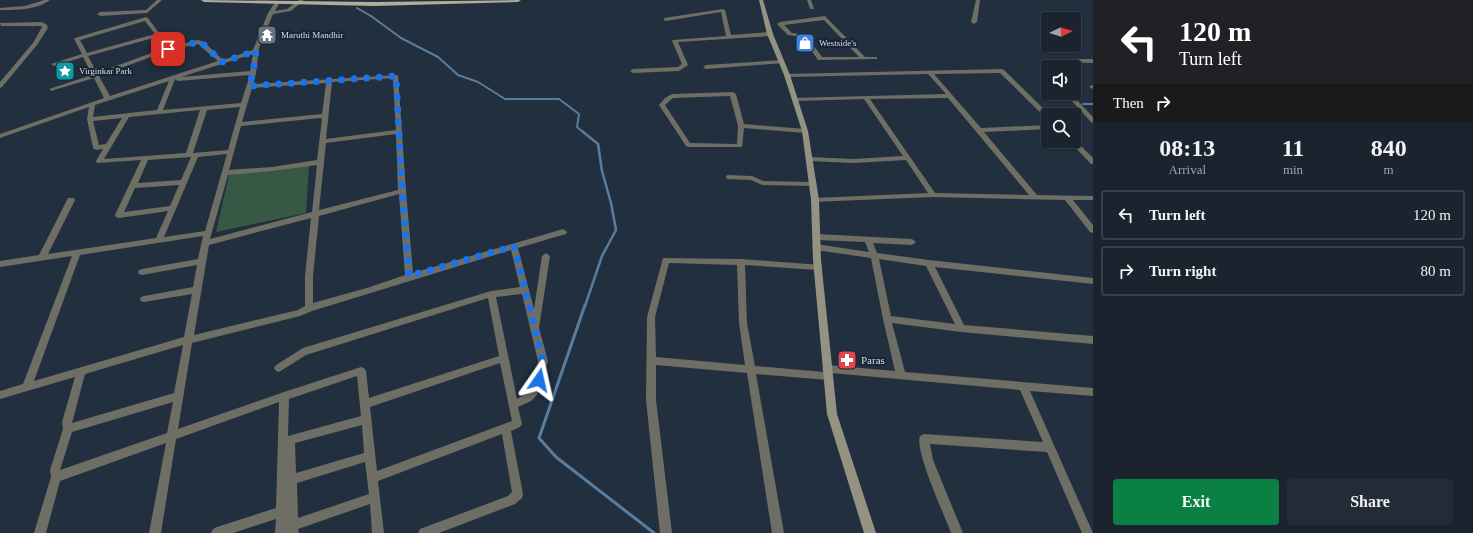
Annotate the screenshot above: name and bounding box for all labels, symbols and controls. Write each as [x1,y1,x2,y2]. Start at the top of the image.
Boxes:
north arrow [1041,12,1081,52]
map controls [1041,12,1081,148]
icon: left [1113,16,1165,68]
text: 120 m [1179,16,1251,47]
temple icon: Maruthi Mandhir [256,24,278,46]
place label: Maruthi Mandhir [281,30,343,40]
pin [151,32,185,66]
shop icon: Westside's [794,32,816,54]
icon: arrive [157,38,179,60]
place label: Westside's [819,38,857,48]
text: Turn left [1179,49,1242,69]
place icon: Virginkar Park [54,60,76,82]
button: sound [1041,60,1081,100]
place label: Virginkar Park [79,66,133,76]
icon: right [1152,92,1174,114]
text: Then [1113,95,1144,111]
button: search [1041,108,1081,148]
text: 08:13 [1159,135,1215,161]
text: 11 [1282,135,1304,161]
text: 840 [1371,135,1407,161]
text: Arrival [1169,162,1206,177]
text: min [1283,162,1303,177]
text: m [1384,162,1394,177]
icon: left [1115,204,1137,226]
text: Turn left [1149,207,1206,223]
text: 120 m [1413,207,1451,223]
icon: right [1115,260,1137,282]
text: Turn right [1149,263,1216,279]
text: 80 m [1421,263,1451,279]
pharmacy icon: Paras [836,349,858,371]
place label: Paras [861,354,885,366]
position arrow [518,359,560,401]
button: Exit [1113,479,1279,525]
button: Share [1287,479,1453,525]

